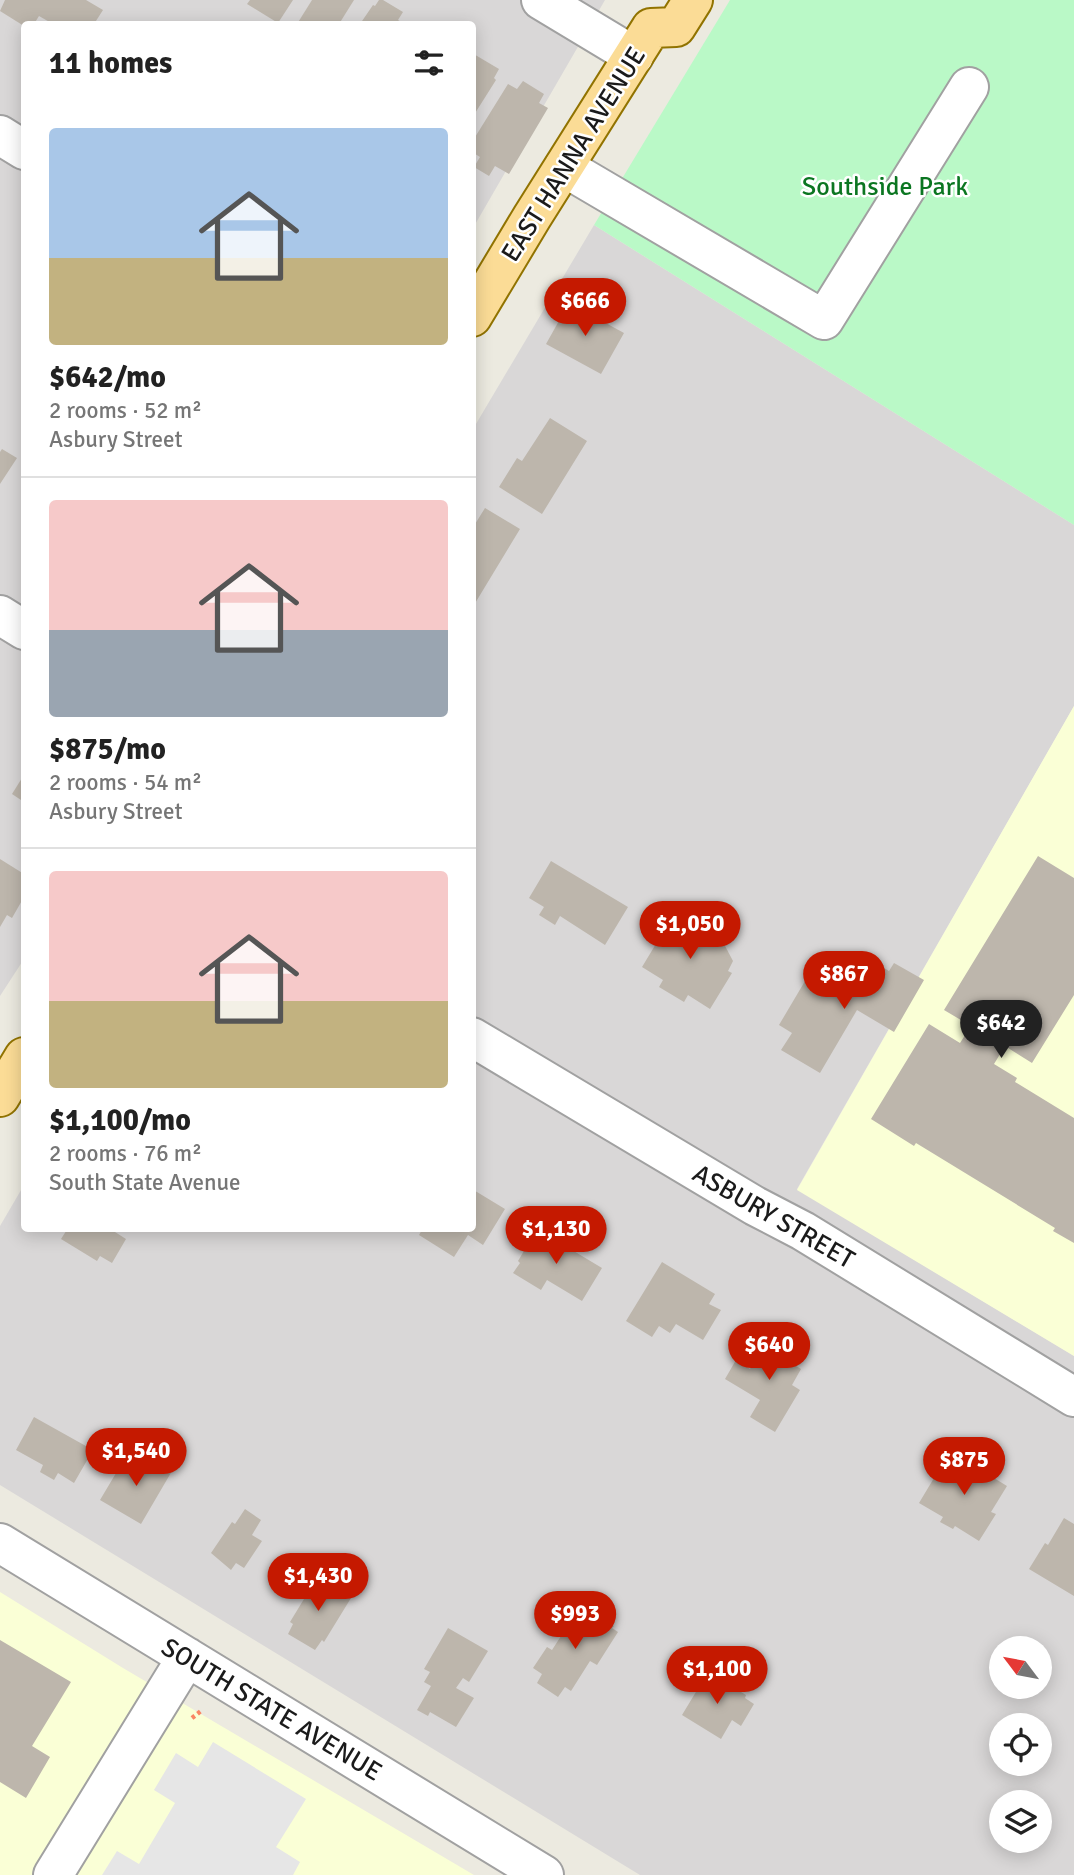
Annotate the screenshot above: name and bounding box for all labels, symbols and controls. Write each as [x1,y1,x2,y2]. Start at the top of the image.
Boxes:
street label: EAST HANNA AVENUE [495,41,653,268]
icon: filters [410,44,448,82]
text: 11 homes [49,45,172,82]
park label: Southside Park [802,171,968,203]
icon: home [186,173,312,299]
pin: $666 [544,278,626,338]
text: $666 [560,286,610,315]
text: $642/mo [49,359,166,396]
text: 2 rooms · 52 m² [49,396,202,425]
text: Asbury Street [49,425,183,454]
icon: home [186,545,312,671]
text: $875/mo [49,731,166,768]
text: 2 rooms · 54 m² [49,768,202,797]
text: Asbury Street [49,797,183,826]
pin: $1,050 [633,902,747,961]
text: $1,050 [656,909,724,938]
icon: home [186,916,312,1042]
pin: $867 [803,951,885,1011]
text: $867 [819,959,869,988]
pin: $642 [960,1000,1042,1060]
text: $642 [976,1008,1026,1037]
text: $1,100/mo [49,1102,191,1139]
text: 2 rooms · 76 m² [49,1139,202,1168]
street label: ASBURY STREET [687,1158,860,1276]
text: South State Avenue [49,1168,241,1197]
pin: $1,130 [499,1206,613,1266]
text: $1,130 [522,1214,590,1243]
pin: $640 [728,1322,810,1382]
text: $640 [744,1330,794,1359]
pin: $1,540 [79,1428,193,1488]
text: $1,540 [102,1436,170,1465]
pin: $875 [923,1438,1005,1497]
text: $875 [939,1445,989,1474]
pin: $1,430 [261,1554,375,1613]
text: $1,430 [284,1561,352,1590]
pin: $993 [534,1592,616,1651]
text: $993 [550,1599,600,1628]
street label: SOUTH STATE AVENUE [155,1631,387,1788]
north arrow [989,1636,1052,1699]
map controls [989,1636,1052,1853]
pin: $1,100 [660,1646,774,1706]
text: $1,100 [683,1654,751,1683]
button: locate [989,1713,1052,1776]
button: layers [989,1790,1052,1853]

